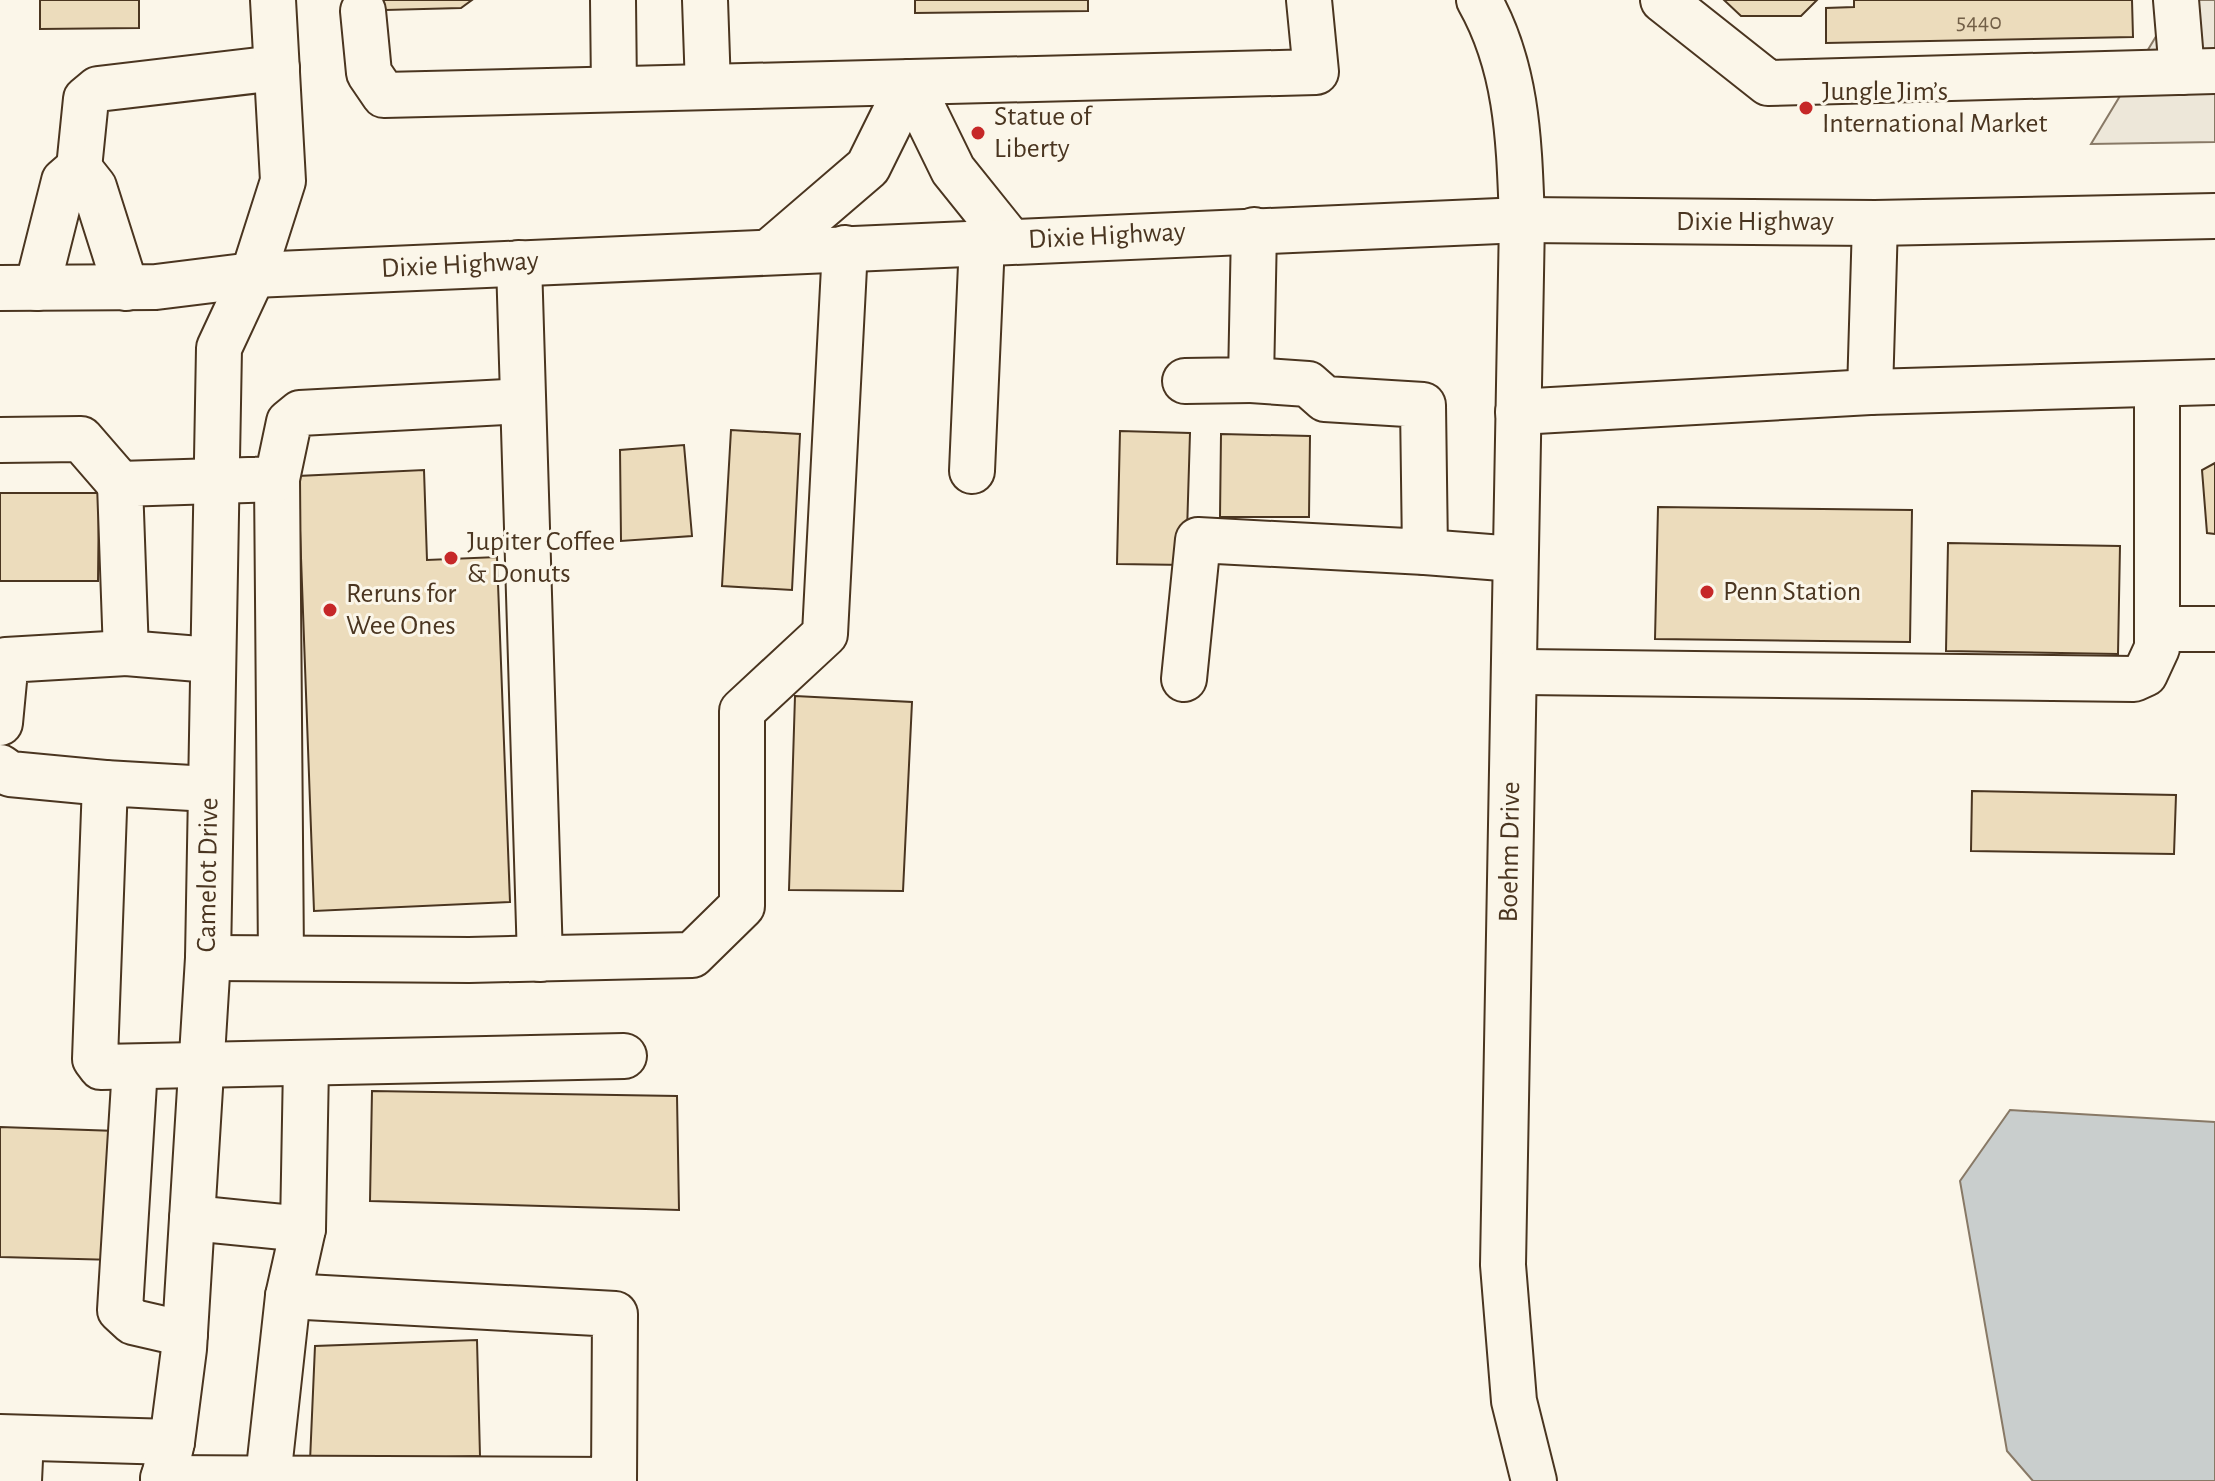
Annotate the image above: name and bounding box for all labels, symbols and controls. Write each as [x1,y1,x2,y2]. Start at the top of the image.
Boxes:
house number: 5440 [1956,10,2002,34]
place label: Jungle Jim’s International Market [1822,78,2047,138]
marker: Jungle Jim’s International Market [1797,99,1815,117]
place label: Statue of Liberty [994,103,1093,163]
marker: Statue of Liberty [969,124,987,142]
street label: Dixie Highway [1676,208,1834,236]
street label: Dixie Highway [1027,218,1187,254]
street label: Dixie Highway [380,247,540,283]
place label: Jupiter Coffee & Donuts [467,528,615,588]
marker: Jupiter Coffee & Donuts [442,549,460,567]
place label: Penn Station [1723,578,1861,606]
place label: Reruns for Wee Ones [346,580,456,640]
marker: Penn Station [1698,583,1716,601]
marker: Reruns for Wee Ones [321,601,339,619]
street label: Boehm Drive [1495,781,1525,923]
street label: Camelot Drive [193,797,223,953]

